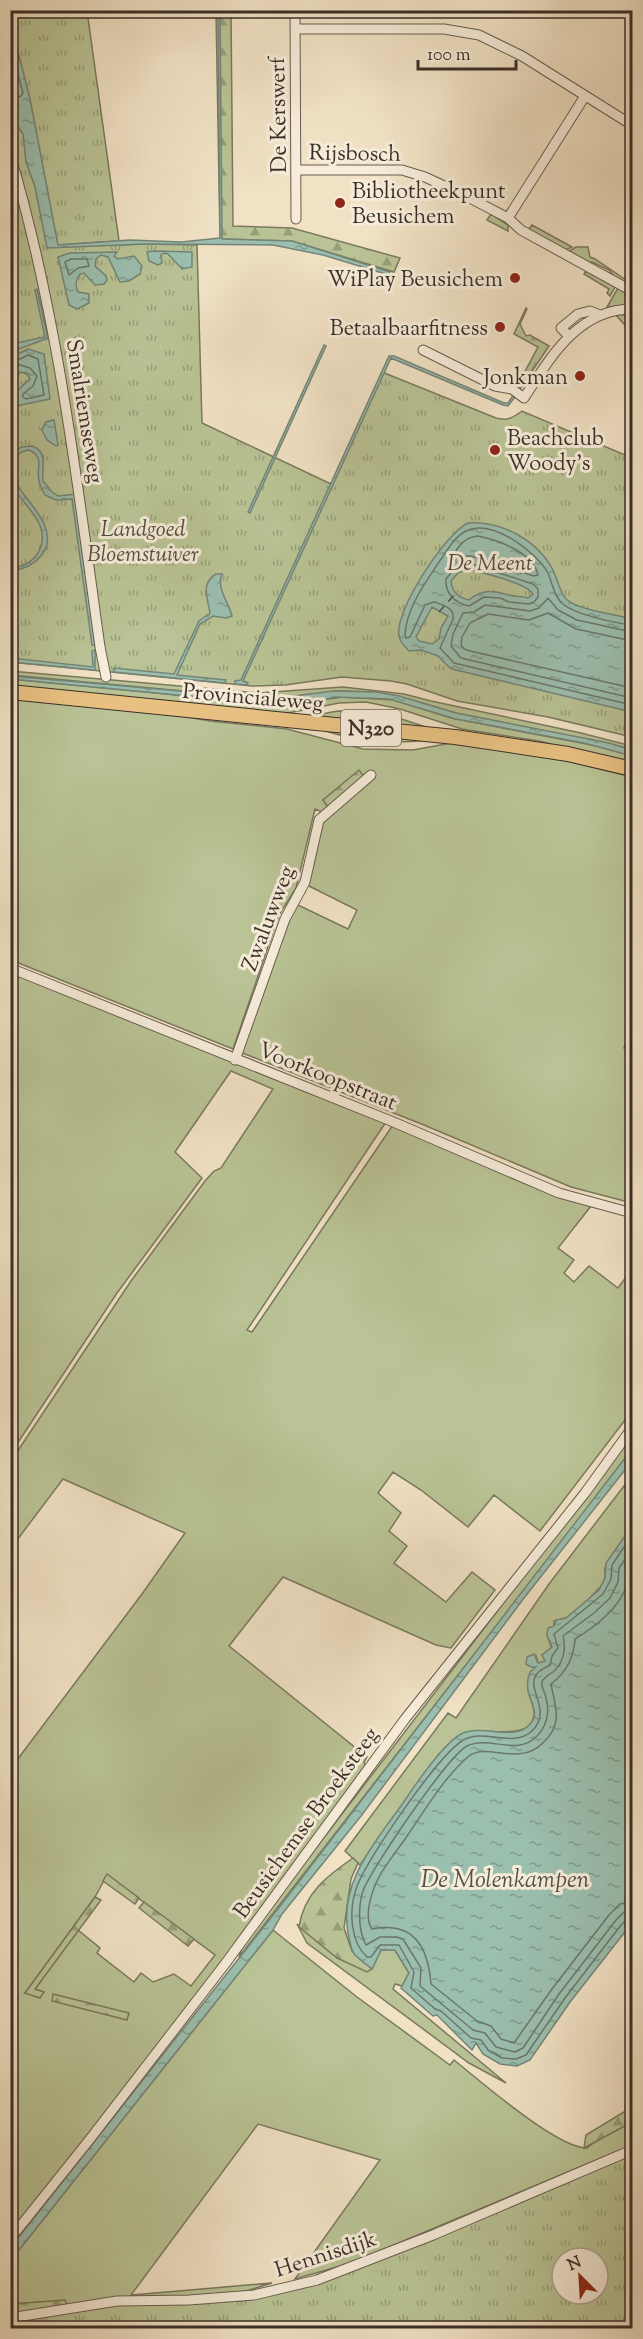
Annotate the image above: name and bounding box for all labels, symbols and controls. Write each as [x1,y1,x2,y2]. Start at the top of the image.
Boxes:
scale bar [418,33,516,71]
text: 100 m [427,43,471,69]
street label: De Kerswerf [263,55,297,173]
street label: Rijsbosch [309,138,401,172]
place label: Bibliotheekpunt Beusichem [352,177,506,234]
marker: Bibliotheekpunt Beusichem [333,196,347,210]
place label: WiPlay Beusichem [327,265,503,297]
marker: WiPlay Beusichem [508,271,522,285]
place label: Betaalbaarfitness [330,314,488,346]
marker: Betaalbaarfitness [493,320,507,334]
street label: Smalriemseweg [56,337,110,486]
place label: Jonkman [482,363,568,395]
marker: Jonkman [573,369,587,383]
place label: Beachclub Woody's [507,424,604,481]
marker: Beachclub Woody's [488,443,502,457]
park label: Landgoed Bloemstuiver [87,515,199,572]
park label: De Meent [447,549,533,581]
street label: Provincialeweg [181,677,325,721]
road number: N320 [341,710,401,746]
street label: Zwaluwweg [235,862,305,976]
street label: Voorkoopstraat [253,1035,402,1120]
street label: Beusichemse Broeksteeg [227,1721,388,1926]
water label: De Molenkampen [421,1864,590,1898]
street label: Hennisdijk [271,2224,381,2287]
north arrow [550,2246,610,2306]
text: N [564,2251,586,2278]

